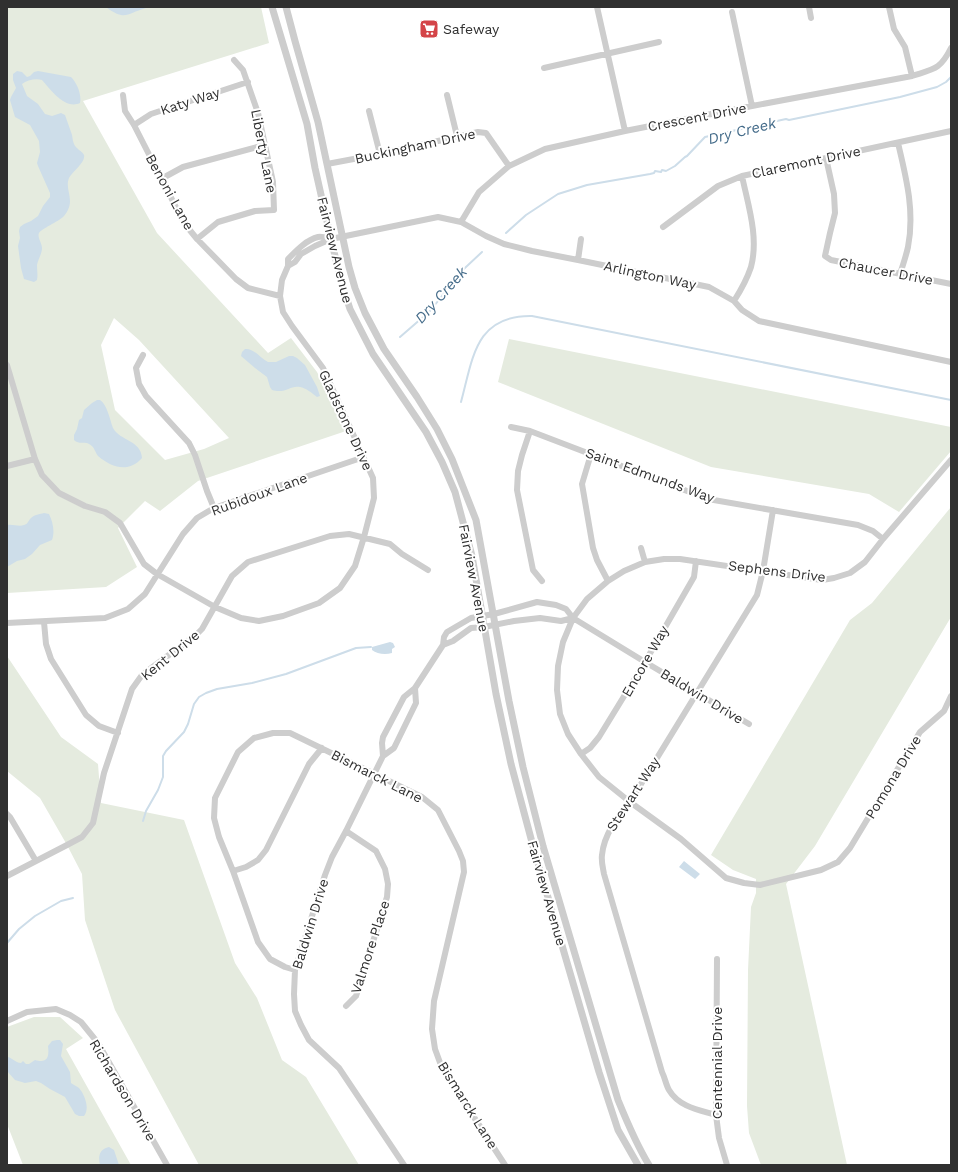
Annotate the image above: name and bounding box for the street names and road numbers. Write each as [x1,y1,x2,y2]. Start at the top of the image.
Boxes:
street label: Katy Way [158,84,222,118]
street label: Crescent Drive [646,100,748,134]
street label: Liberty Lane [248,108,280,194]
street label: Buckingham Drive [353,125,477,167]
street label: Claremont Drive [750,143,862,181]
street label: Benoni Lane [143,151,197,233]
street label: Fairview Avenue [314,195,356,305]
street label: Chaucer Drive [837,254,935,288]
street label: Arlington Way [602,257,698,293]
street label: Gladstone Drive [316,367,376,473]
street label: Saint Edmunds Way [583,444,717,506]
street label: Rubidoux Lane [209,469,309,519]
street label: Fairview Avenue [456,523,492,633]
street label: Sephens Drive [727,557,827,585]
street label: Encore Way [618,622,672,699]
street label: Kent Drive [137,627,203,683]
street label: Baldwin Drive [658,665,746,727]
street label: Pomona Drive [862,732,924,822]
street label: Bismarck Lane [329,746,425,806]
street label: Stewart Way [603,753,663,834]
street label: Fairview Avenue [524,838,570,948]
street label: Baldwin Drive [289,877,331,971]
street label: Valmore Place [347,898,393,996]
street label: Centennial Drive [709,1007,725,1119]
street label: Richardson Drive [86,1036,160,1144]
street label: Bismarck Lane [435,1058,501,1152]

